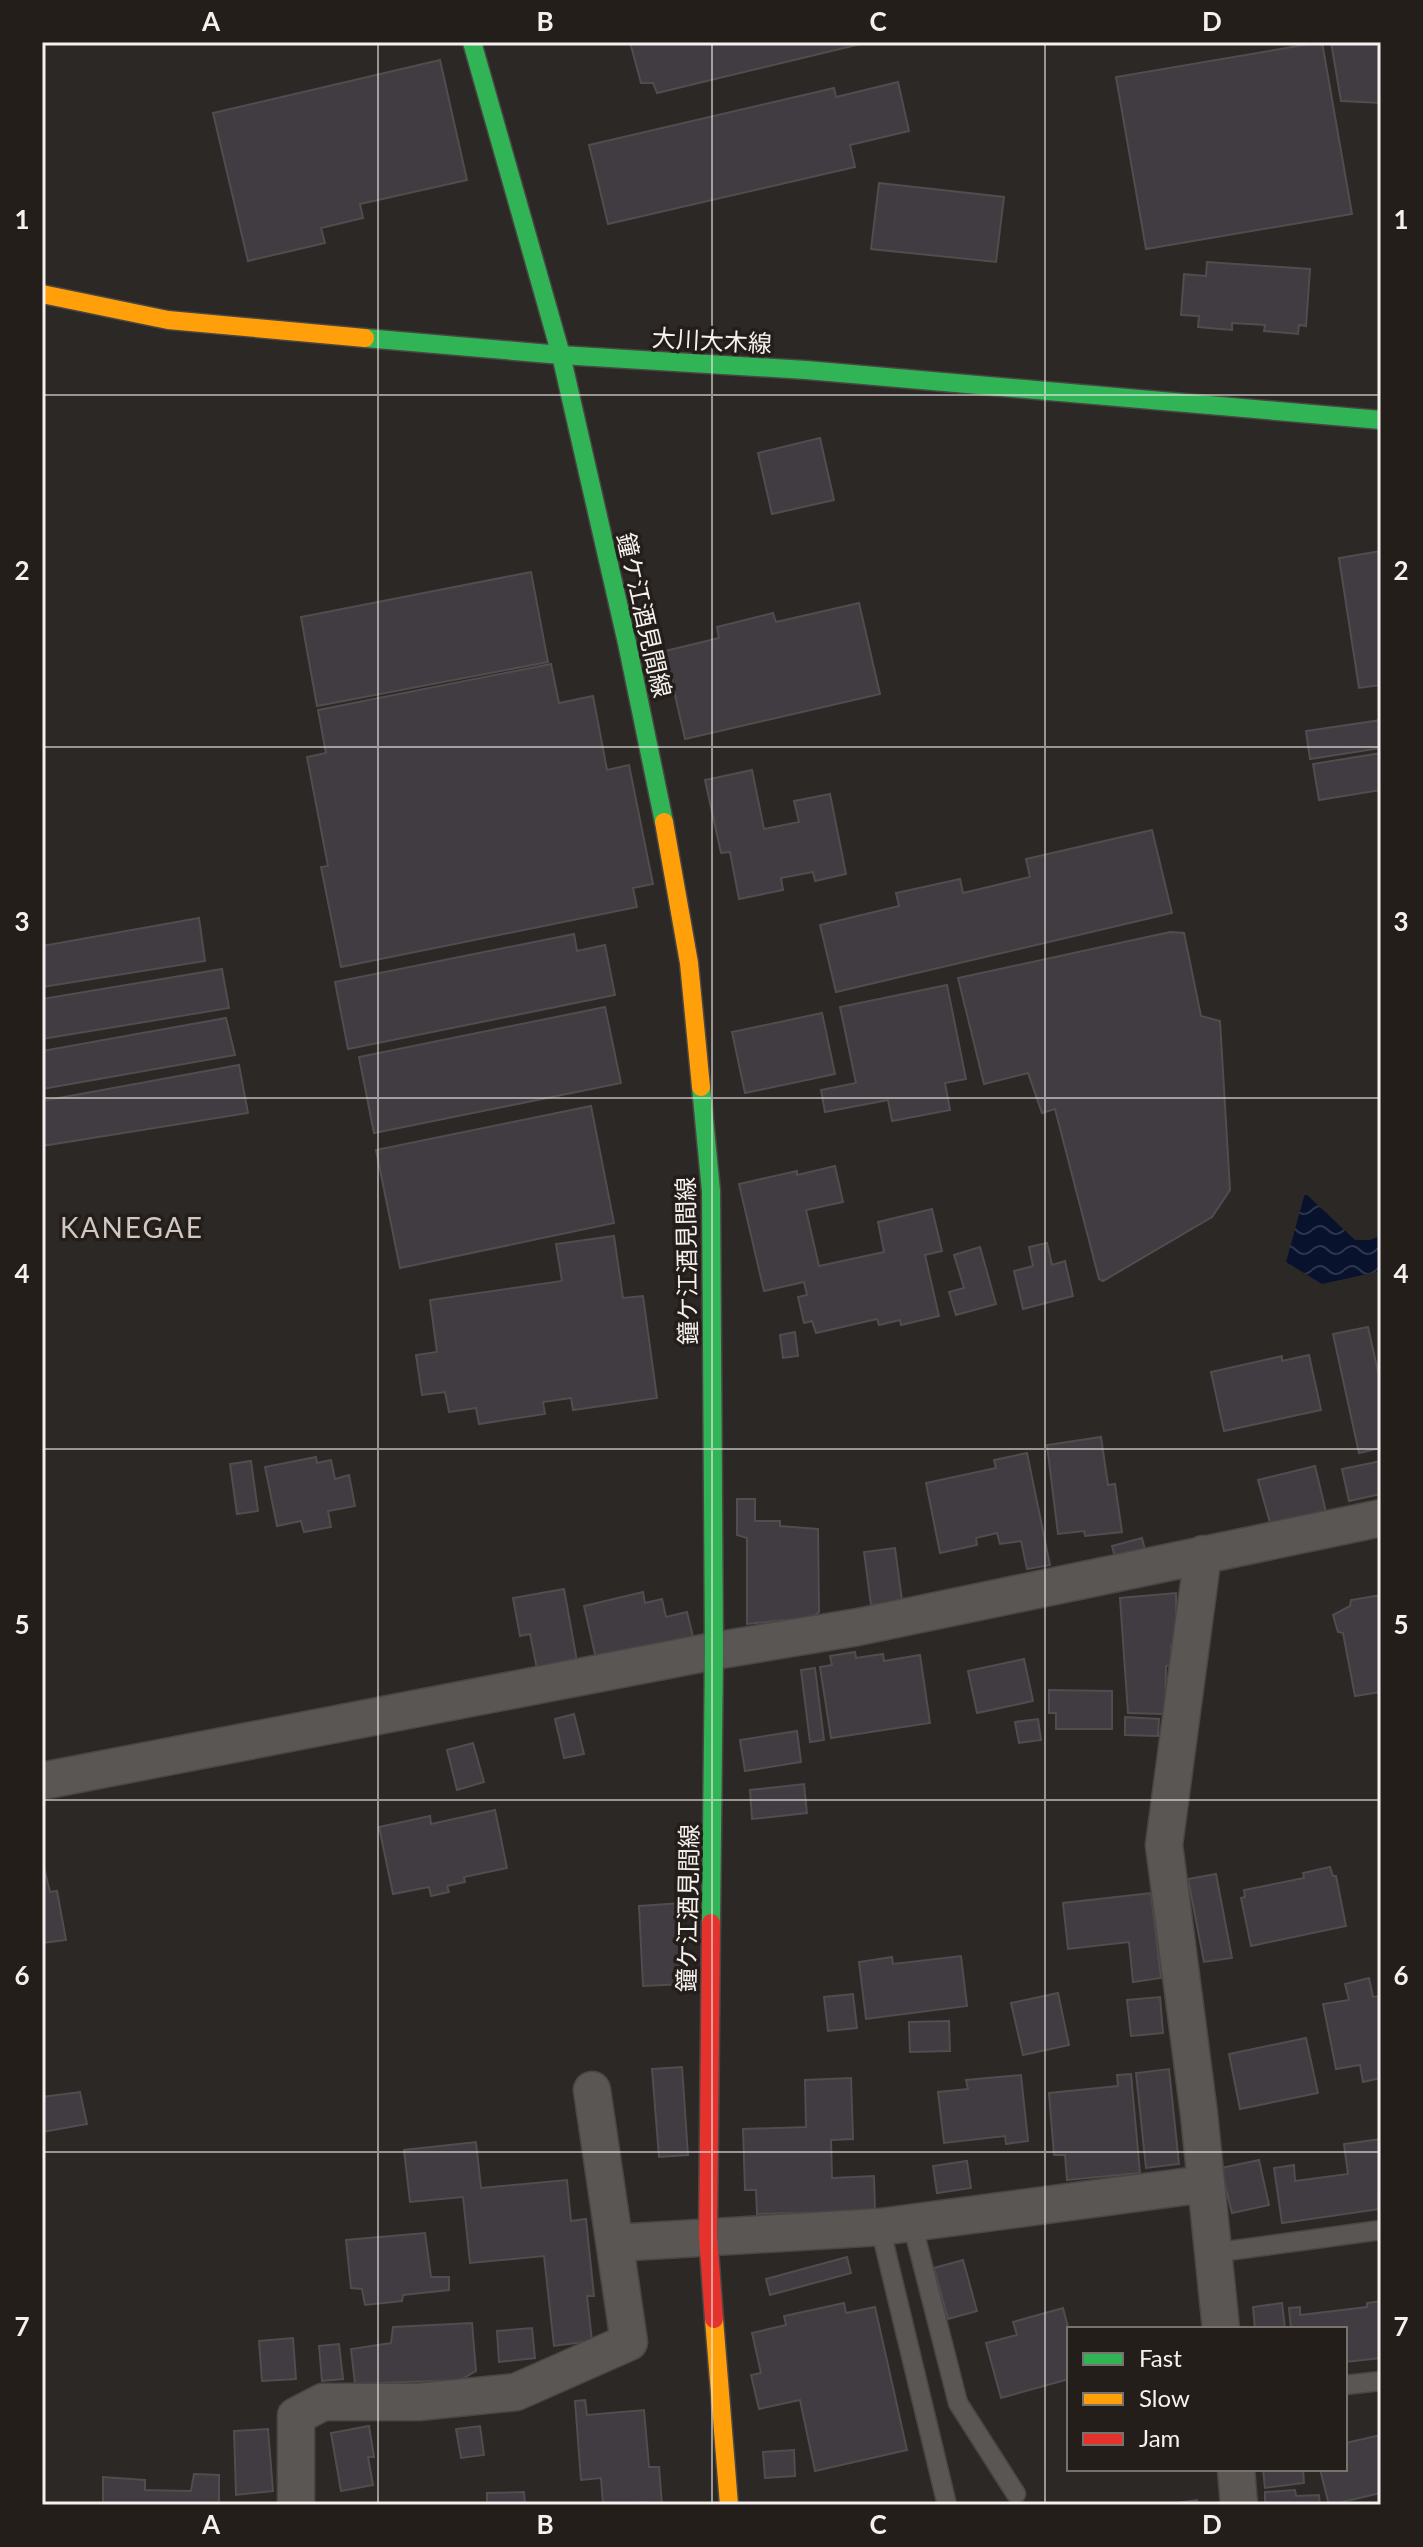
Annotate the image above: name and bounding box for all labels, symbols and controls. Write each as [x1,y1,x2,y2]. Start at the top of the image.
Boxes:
text: A [201,5,221,37]
text: B [536,5,554,37]
text: C [869,5,887,37]
text: D [1202,5,1222,37]
text: 1 [14,203,30,235]
text: 1 [1393,203,1409,235]
street label: 大川大木線 [651,322,773,358]
street label: 鐘ケ江酒見間線 [612,530,678,700]
text: 2 [14,554,30,586]
text: 2 [1393,554,1409,586]
text: 3 [14,905,30,937]
text: 3 [1393,905,1409,937]
street label: 鐘ケ江酒見間線 [670,1177,702,1345]
district label: KANEGAE [60,1210,204,1244]
text: 4 [14,1257,30,1289]
text: 4 [1393,1257,1409,1289]
text: 5 [14,1608,30,1640]
text: 5 [1393,1608,1409,1640]
street label: 鐘ケ江酒見間線 [671,1824,703,1992]
text: 6 [14,1959,30,1991]
text: 6 [1393,1959,1409,1991]
text: 7 [14,2310,30,2342]
text: 7 [1393,2310,1409,2342]
legend [1067,2327,1347,2471]
text: Fast [1139,2343,1182,2372]
text: Slow [1139,2383,1190,2412]
text: Jam [1139,2423,1180,2452]
text: A [201,2508,221,2540]
text: B [536,2508,554,2540]
text: C [869,2508,887,2540]
text: D [1202,2508,1222,2540]

